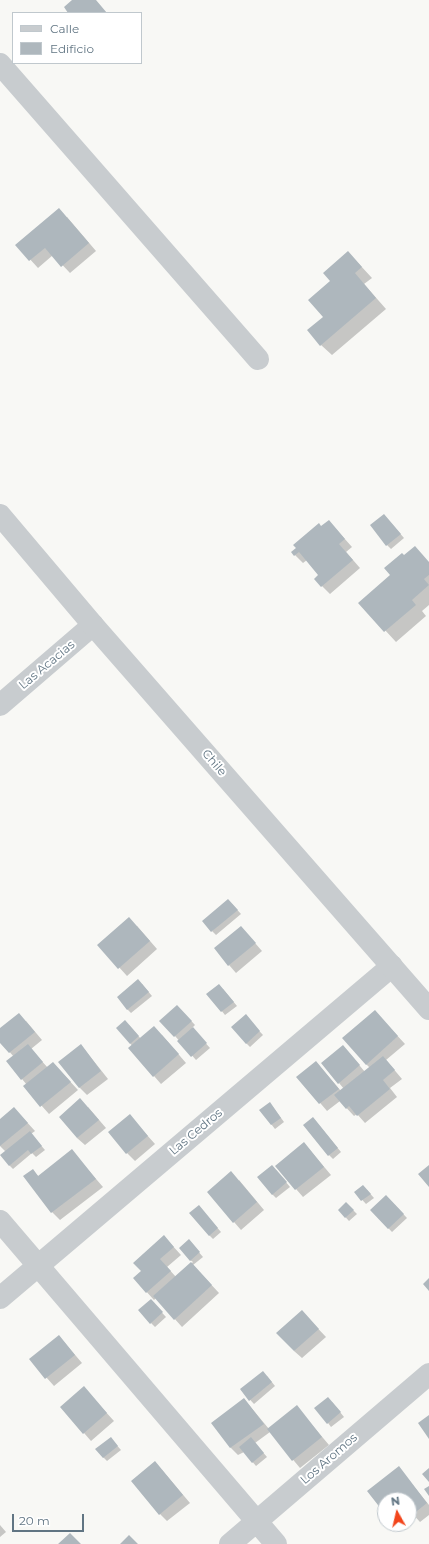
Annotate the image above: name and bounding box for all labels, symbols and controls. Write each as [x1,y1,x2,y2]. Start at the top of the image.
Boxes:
legend [12,12,142,64]
text: Calle [50,21,79,36]
text: Edificio [50,41,94,56]
street label: Las Acacias [16,638,78,692]
street label: Chile [199,747,229,779]
street label: Las Cedros [167,1106,225,1158]
street label: Los Aromos [298,1430,360,1488]
north arrow [377,1492,417,1532]
text: N [390,1494,401,1509]
scale bar [14,1506,86,1532]
text: 20 m [19,1513,50,1528]

